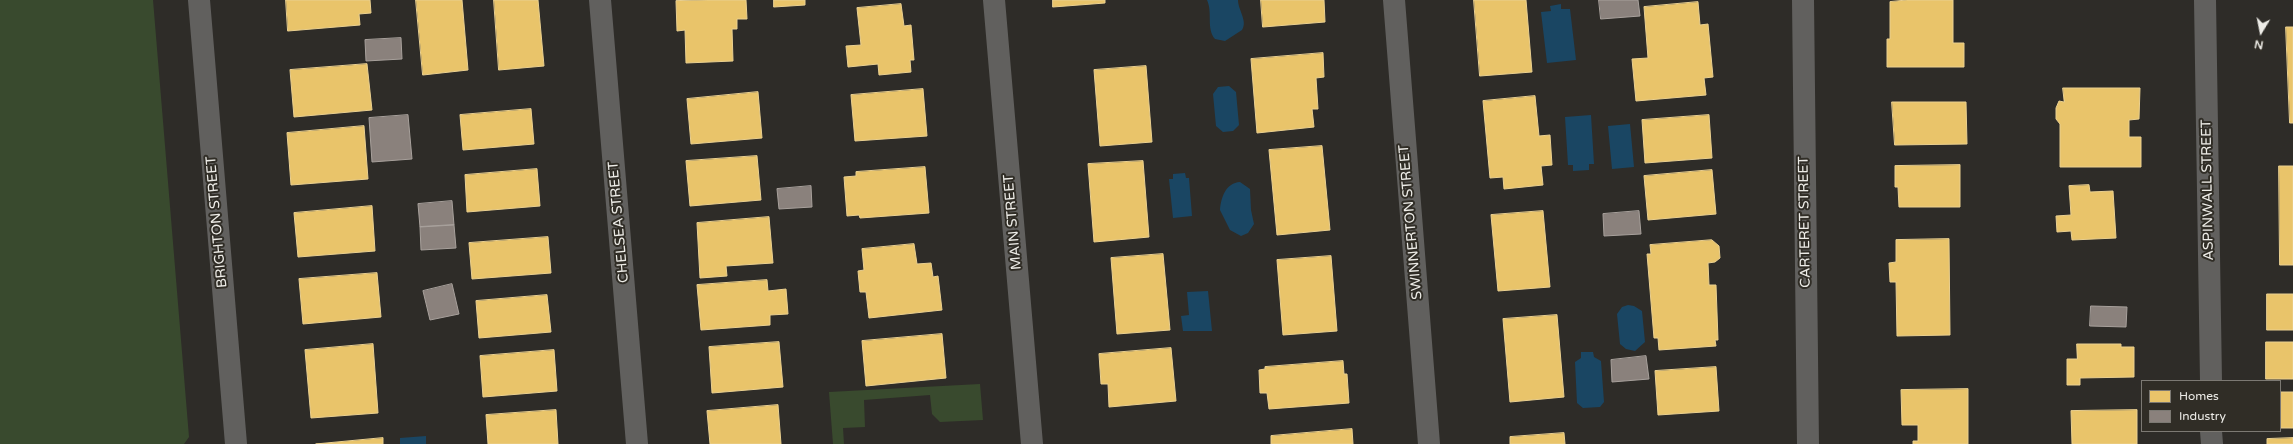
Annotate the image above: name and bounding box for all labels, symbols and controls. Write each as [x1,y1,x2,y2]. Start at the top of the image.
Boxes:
north arrow [2241,12,2281,52]
text: N [2253,37,2264,51]
street label: ASPINWALL STREET [2198,119,2218,261]
street label: SWINNERTON STREET [1396,144,1426,300]
street label: BRIGHTON STREET [203,155,231,289]
street label: CARTERET STREET [1795,156,1815,288]
street label: CHELSEA STREET [605,161,633,283]
street label: MAIN STREET [1000,174,1026,270]
legend [2141,380,2281,432]
text: Homes [2179,389,2219,403]
text: Industry [2179,409,2226,423]

